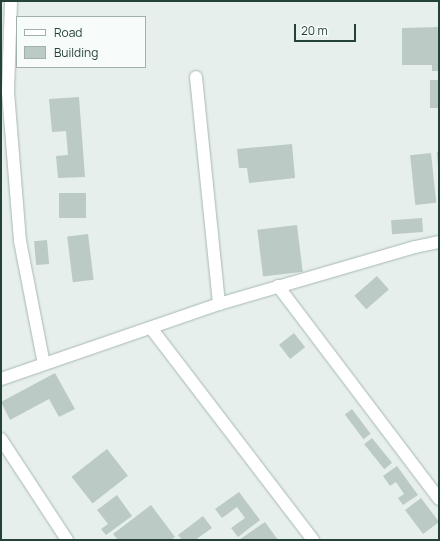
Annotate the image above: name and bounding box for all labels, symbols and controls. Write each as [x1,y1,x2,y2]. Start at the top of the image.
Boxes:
legend [16,16,146,68]
scale bar [296,16,358,42]
text: 20 m [301,22,328,39]
text: Road [54,24,82,41]
text: Building [54,44,98,61]

